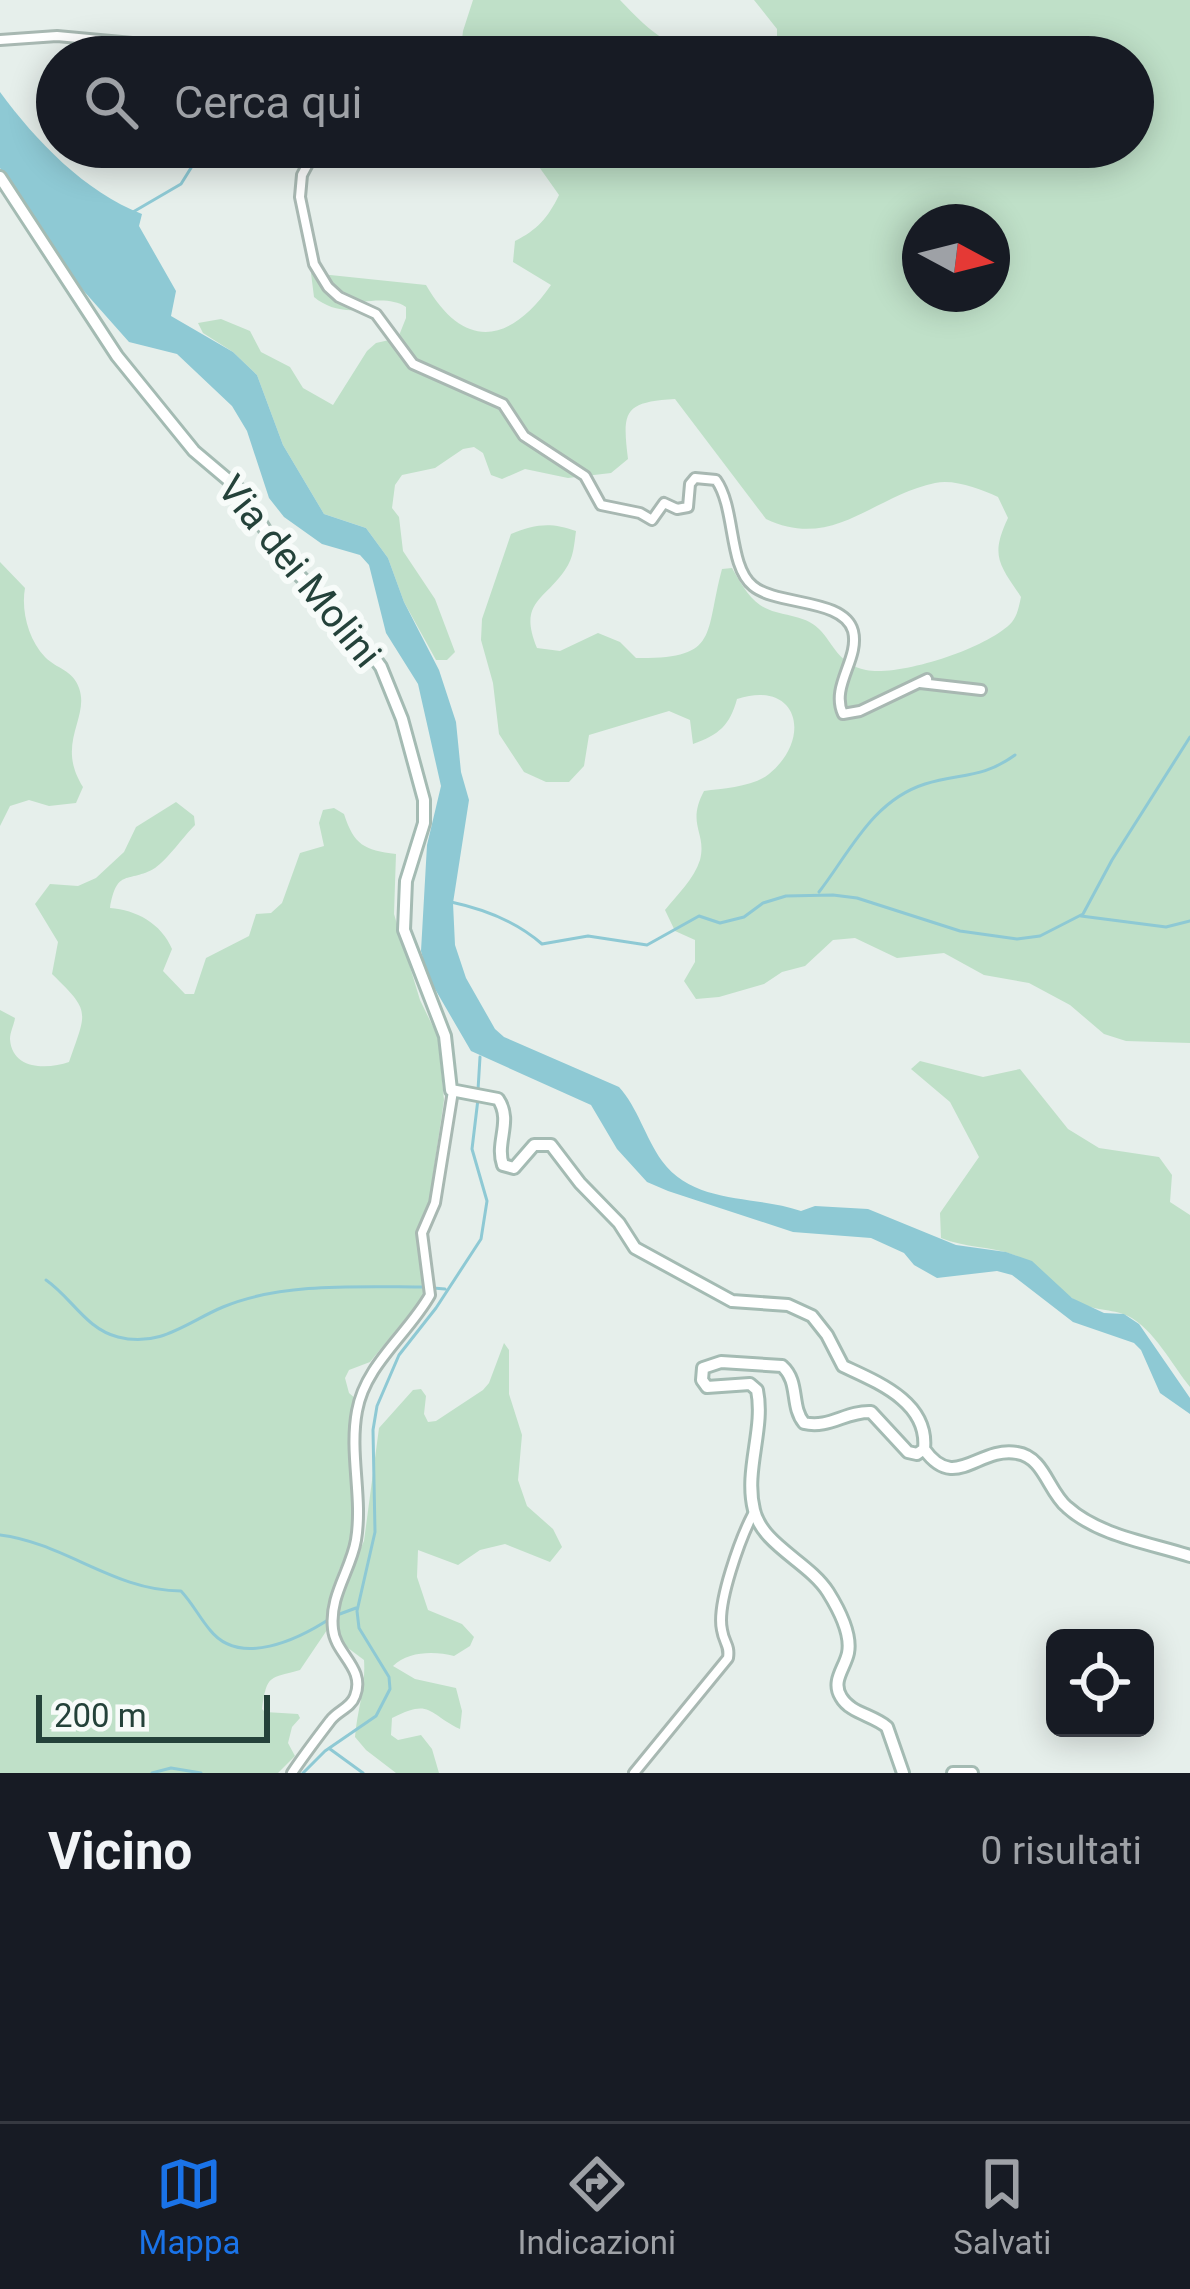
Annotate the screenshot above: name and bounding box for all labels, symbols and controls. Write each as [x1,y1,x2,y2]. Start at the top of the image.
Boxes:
search box [36,36,1154,168]
icon: search [78,69,144,135]
text: Cerca qui [174,76,363,129]
north arrow [902,204,1010,312]
street label: Via dei Molini [208,466,391,677]
map controls [1046,1629,1154,1737]
button: locate [1046,1629,1154,1737]
scale bar [36,1689,270,1742]
text: 200 m [54,1696,147,1735]
text: Vicino [48,1822,192,1881]
text: 0 risultati [980,1828,1142,1874]
tab: Mappa [139,2151,240,2262]
tab: Indicazioni [518,2151,676,2262]
tab: Salvati [953,2151,1051,2262]

